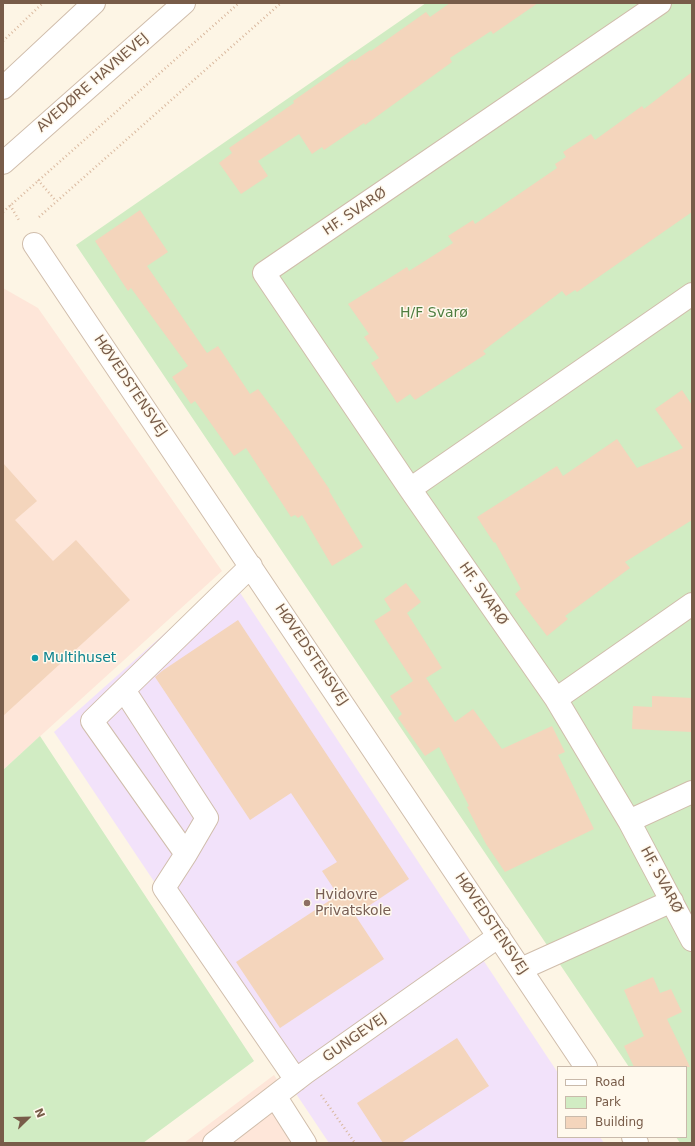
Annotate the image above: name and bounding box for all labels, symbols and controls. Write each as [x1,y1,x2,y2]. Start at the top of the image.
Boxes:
street label: AVEDØRE HAVNEVEJ [34,30,152,136]
street label: HF. SVARØ [320,185,390,239]
park label: H/F Svarø [400,305,468,321]
street label: HØVEDSTENSVEJ [90,332,170,440]
street label: HF. SVARØ [455,559,511,629]
street label: HØVEDSTENSVEJ [271,601,351,709]
place label: Multihuset [43,650,116,666]
marker: Multihuset [30,653,40,663]
street label: HF. SVARØ [636,844,686,916]
street label: HØVEDSTENSVEJ [451,870,531,978]
place label: Hvidovre Privatskole [315,887,391,920]
marker: Hvidovre Privatskole [302,898,312,908]
street label: GUNGEVEJ [320,1010,390,1066]
legend [557,1066,687,1138]
text: Road [595,1075,625,1089]
text: Park [595,1095,621,1109]
north arrow [8,1098,48,1138]
text: N [32,1106,47,1120]
text: Building [595,1115,644,1129]

